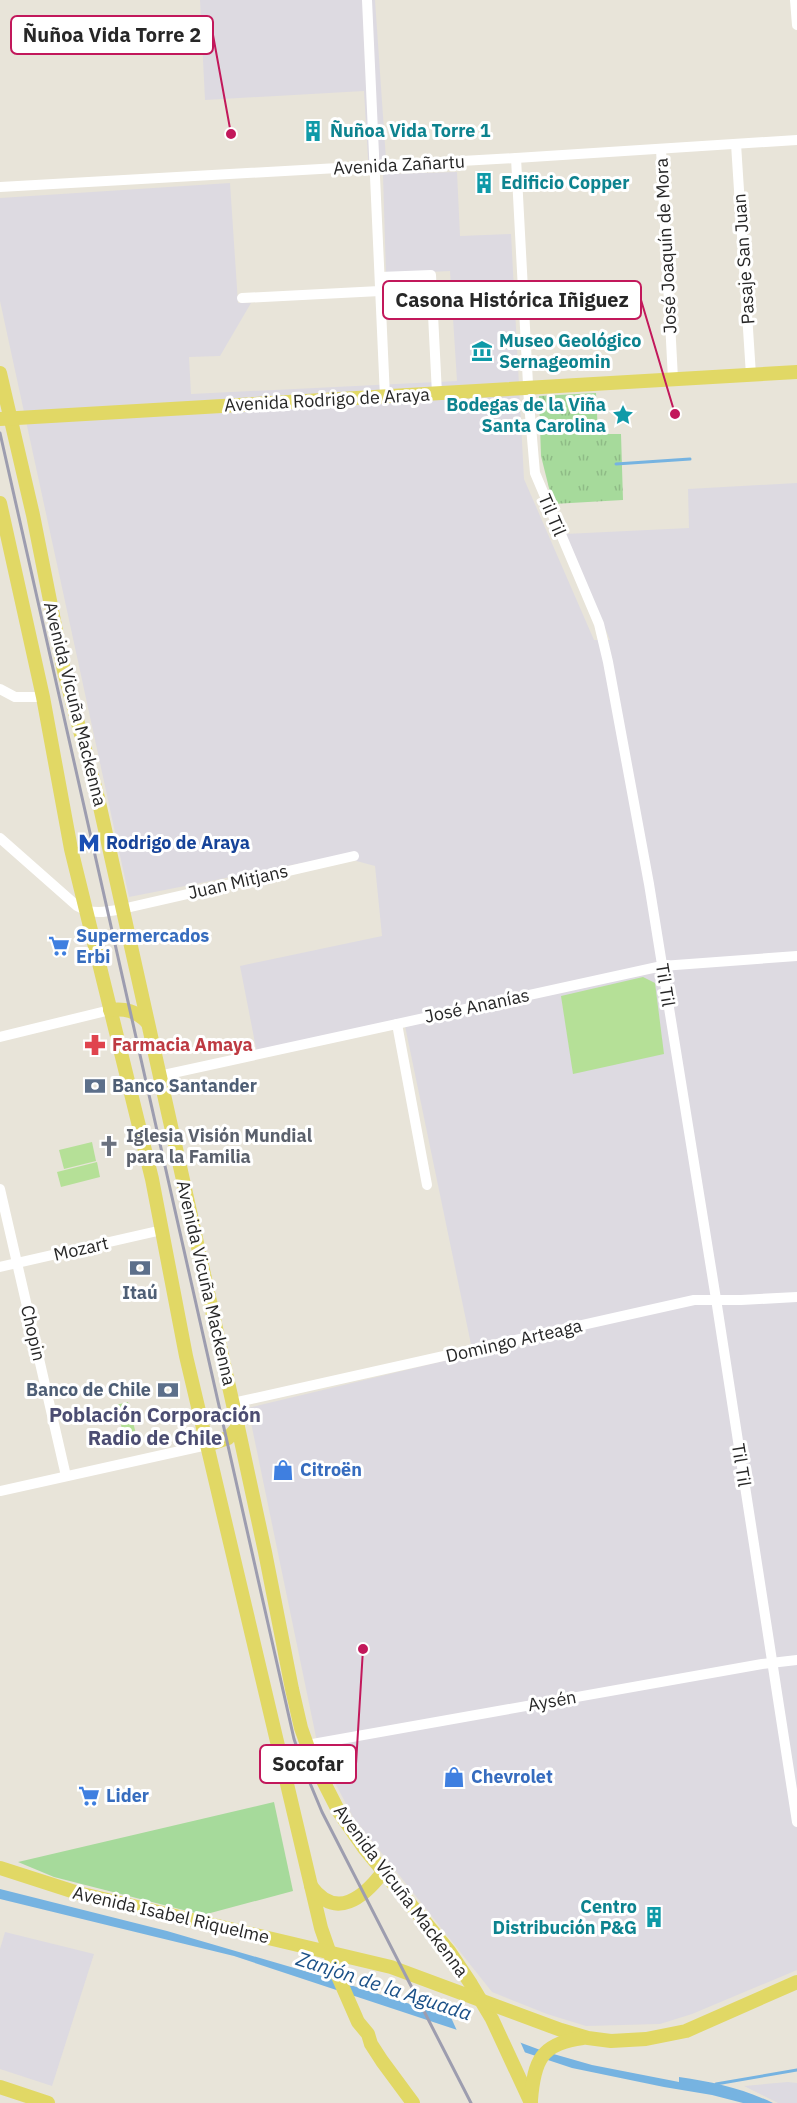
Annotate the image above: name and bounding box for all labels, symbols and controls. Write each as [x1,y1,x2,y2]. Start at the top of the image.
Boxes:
callout: Ñuñoa Vida Torre 2 [11,16,213,54]
text: Ñuñoa Vida Torre 2 [23,21,201,48]
building icon: Ñuñoa Vida Torre 1 [301,119,325,143]
place label: Ñuñoa Vida Torre 1 [330,119,491,142]
street label: Avenida Zañartu [333,150,465,179]
street label: José Joaquín de Mora [649,157,682,335]
building icon: Edificio Copper [472,171,496,195]
place label: Edificio Copper [501,171,629,194]
street label: Pasaje San Juan [727,193,760,325]
callout: Casona Histórica Iñiguez [383,281,641,319]
text: Casona Histórica Iñiguez [395,286,629,313]
place label: Museo Geológico Sernageomin [499,329,641,373]
museum icon: Museo Geológico Sernageomin [470,339,494,363]
street label: Avenida Rodrigo de Araya [224,383,431,416]
place label: Bodegas de la Viña Santa Carolina [446,393,606,437]
place icon: Bodegas de la Viña Santa Carolina [611,403,635,427]
street label: Til Til [533,490,572,539]
street label: Avenida Vicuña Mackenna [39,599,112,809]
metro station icon: Rodrigo de Araya [77,831,101,855]
place label: Rodrigo de Araya [106,831,250,854]
street label: Juan Mitjans [186,859,290,904]
place label: Supermercados Erbi [76,924,209,968]
supermarket icon: Supermercados Erbi [47,934,71,958]
street label: Til Til [651,962,680,1008]
street label: José Ananías [422,983,531,1028]
pharmacy icon: Farmacia Amaya [83,1033,107,1057]
place label: Farmacia Amaya [112,1033,253,1056]
bank icon: Banco Santander [83,1074,107,1098]
place label: Banco Santander [112,1074,257,1097]
place label: Iglesia Visión Mundial para la Familia [126,1124,313,1168]
church icon: Iglesia Visión Mundial para la Familia [97,1134,121,1158]
street label: Avenida Vicuña Mackenna [172,1178,241,1388]
street label: Mozart [51,1231,111,1266]
bank icon: Itaú [128,1256,152,1280]
place label: Itaú [122,1281,158,1304]
street label: Chopin [16,1303,51,1363]
street label: Domingo Arteaga [443,1314,585,1367]
place label: Banco de Chile [26,1378,151,1401]
bank icon: Banco de Chile [156,1378,180,1402]
district label: Población Corporación Radio de Chile [49,1401,261,1451]
street label: Til Til [727,1442,756,1488]
shop icon: Citroën [271,1458,295,1482]
place label: Citroën [300,1458,362,1481]
street label: Aysén [526,1685,578,1716]
callout: Socofar [260,1745,356,1783]
text: Socofar [272,1750,344,1777]
shop icon: Chevrolet [442,1765,466,1789]
place label: Chevrolet [471,1765,553,1788]
supermarket icon: Lider [77,1784,101,1808]
place label: Lider [106,1784,149,1807]
street label: Avenida Vicuña Mackenna [329,1800,474,1982]
street label: Avenida Isabel Riquelme [71,1881,272,1948]
place label: Centro Distribución P&G [493,1895,637,1939]
building icon: Centro Distribución P&G [642,1905,666,1929]
water label: Zanjón de la Aguada [292,1944,475,2027]

